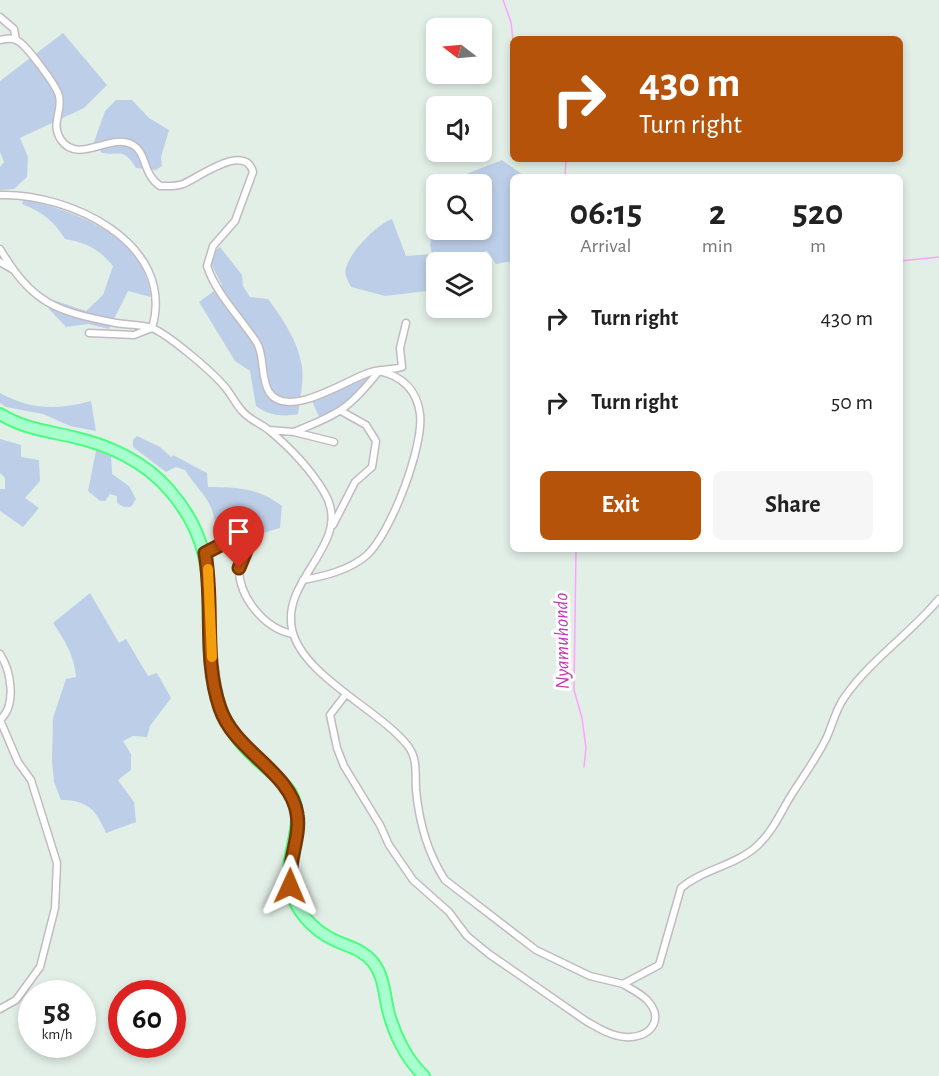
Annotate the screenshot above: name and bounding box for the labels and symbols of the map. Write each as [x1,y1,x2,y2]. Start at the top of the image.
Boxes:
north arrow [426,18,492,84]
pin [213,506,264,568]
water label: Nyamuhondo [551,592,573,690]
position arrow [258,854,322,918]
speed limit sign: 60 [108,980,186,1058]

